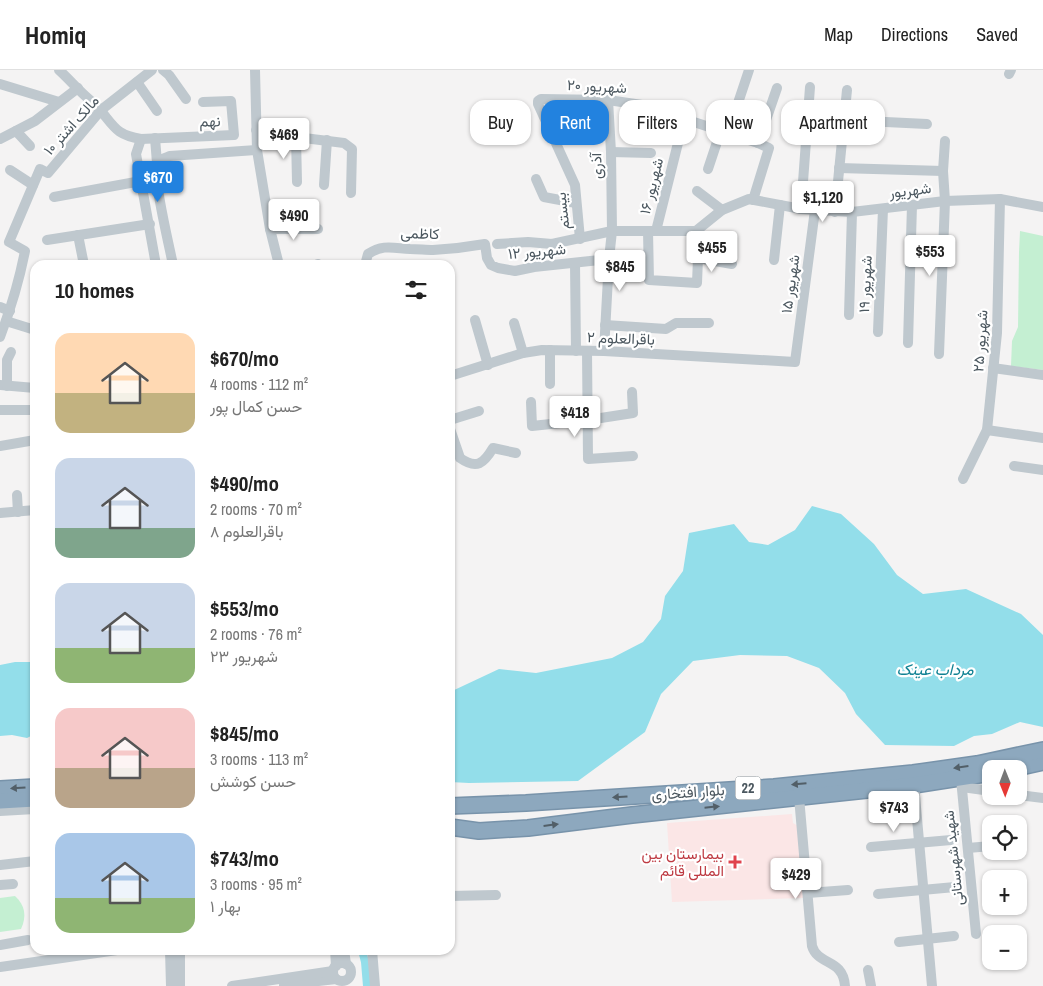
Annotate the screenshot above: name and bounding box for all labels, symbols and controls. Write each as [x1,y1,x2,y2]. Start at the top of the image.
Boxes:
text: Homiq [25,19,86,51]
text: Map [824,22,853,47]
text: Directions [881,22,948,47]
text: Saved [976,22,1018,47]
street label: شهریور ۲۰ [566,74,628,98]
street label: مالک اشتر ۱۰ [38,90,104,160]
chip: Buy [470,100,531,145]
chip: Rent [541,100,609,145]
chip: Filters [619,100,696,145]
chip: New [706,100,771,145]
chip: Apartment [781,100,885,145]
street label: نهم [199,110,221,132]
pin: $469 [254,118,314,160]
text: $469 [269,123,299,145]
street label: آذری [585,151,607,179]
street label: شهریور ۱۶ [634,155,668,216]
pin: $670 [128,160,188,203]
text: $670 [143,166,173,188]
street label: شهریور [887,177,932,203]
pin: $1,120 [782,180,864,223]
text: $1,120 [803,186,843,208]
street label: بیستم [550,191,574,231]
pin: $490 [264,198,324,241]
text: $490 [279,204,309,226]
street label: کاظمی [400,222,440,244]
pin: $455 [682,230,742,273]
pin: $553 [900,234,960,277]
text: $455 [697,236,727,258]
street label: شهریور ۱۲ [507,238,567,264]
text: $553 [915,240,945,262]
pin: $845 [590,250,650,292]
street label: شهریور ۱۵ [775,253,805,315]
text: $845 [605,255,635,277]
street label: شهریور ۱۹ [853,255,877,313]
text: 10 homes [55,276,134,305]
icon: filters [402,276,430,304]
street label: شهریور ۲۵ [967,309,993,373]
street label: باقرالعلوم ۲ [587,326,655,350]
text: $670/mo [210,344,279,373]
icon: home [95,353,155,413]
text: 4 rooms · 112 m² [210,373,308,395]
text: حسن کمال پور [210,395,302,417]
pin: $418 [545,396,605,438]
text: $418 [560,401,590,423]
text: $490/mo [210,469,279,498]
icon: home [95,478,155,538]
text: 2 rooms · 70 m² [210,498,302,520]
text: باقرالعلوم ۸ [210,520,284,542]
text: $553/mo [210,594,279,623]
icon: home [95,603,155,663]
text: 2 rooms · 76 m² [210,623,302,645]
text: شهریور ۲۳ [210,645,278,667]
water label: مرداب عینک [896,658,974,680]
text: $845/mo [210,719,279,748]
icon: home [95,728,155,788]
text: 3 rooms · 113 m² [210,748,308,770]
north arrow [982,760,1028,805]
map controls [982,760,1027,970]
one-way arrow [953,763,969,771]
text: حسن کوشش [210,770,296,792]
road number: 22 [736,776,760,800]
street label: بلوار افتخاری [651,779,725,805]
one-way arrow [791,780,807,788]
one-way arrow [9,784,25,792]
pin: $743 [864,790,924,833]
one-way arrow [612,793,628,801]
text: $743 [879,796,909,818]
one-way arrow [705,803,721,811]
street label: شهید شهرستانی [938,809,968,907]
button: locate [982,815,1027,860]
one-way arrow [543,821,559,829]
place label: بیمارستان بین المللی قائم [641,843,724,881]
text: $743/mo [210,844,279,873]
icon: home [95,853,155,913]
marker: بیمارستان بین المللی قائم [728,855,742,869]
pin: $429 [766,858,826,900]
text: $429 [781,863,811,885]
button: + [982,870,1027,915]
text: 3 rooms · 95 m² [210,873,302,895]
text: بهار ۱ [210,895,241,917]
button: − [982,925,1027,970]

